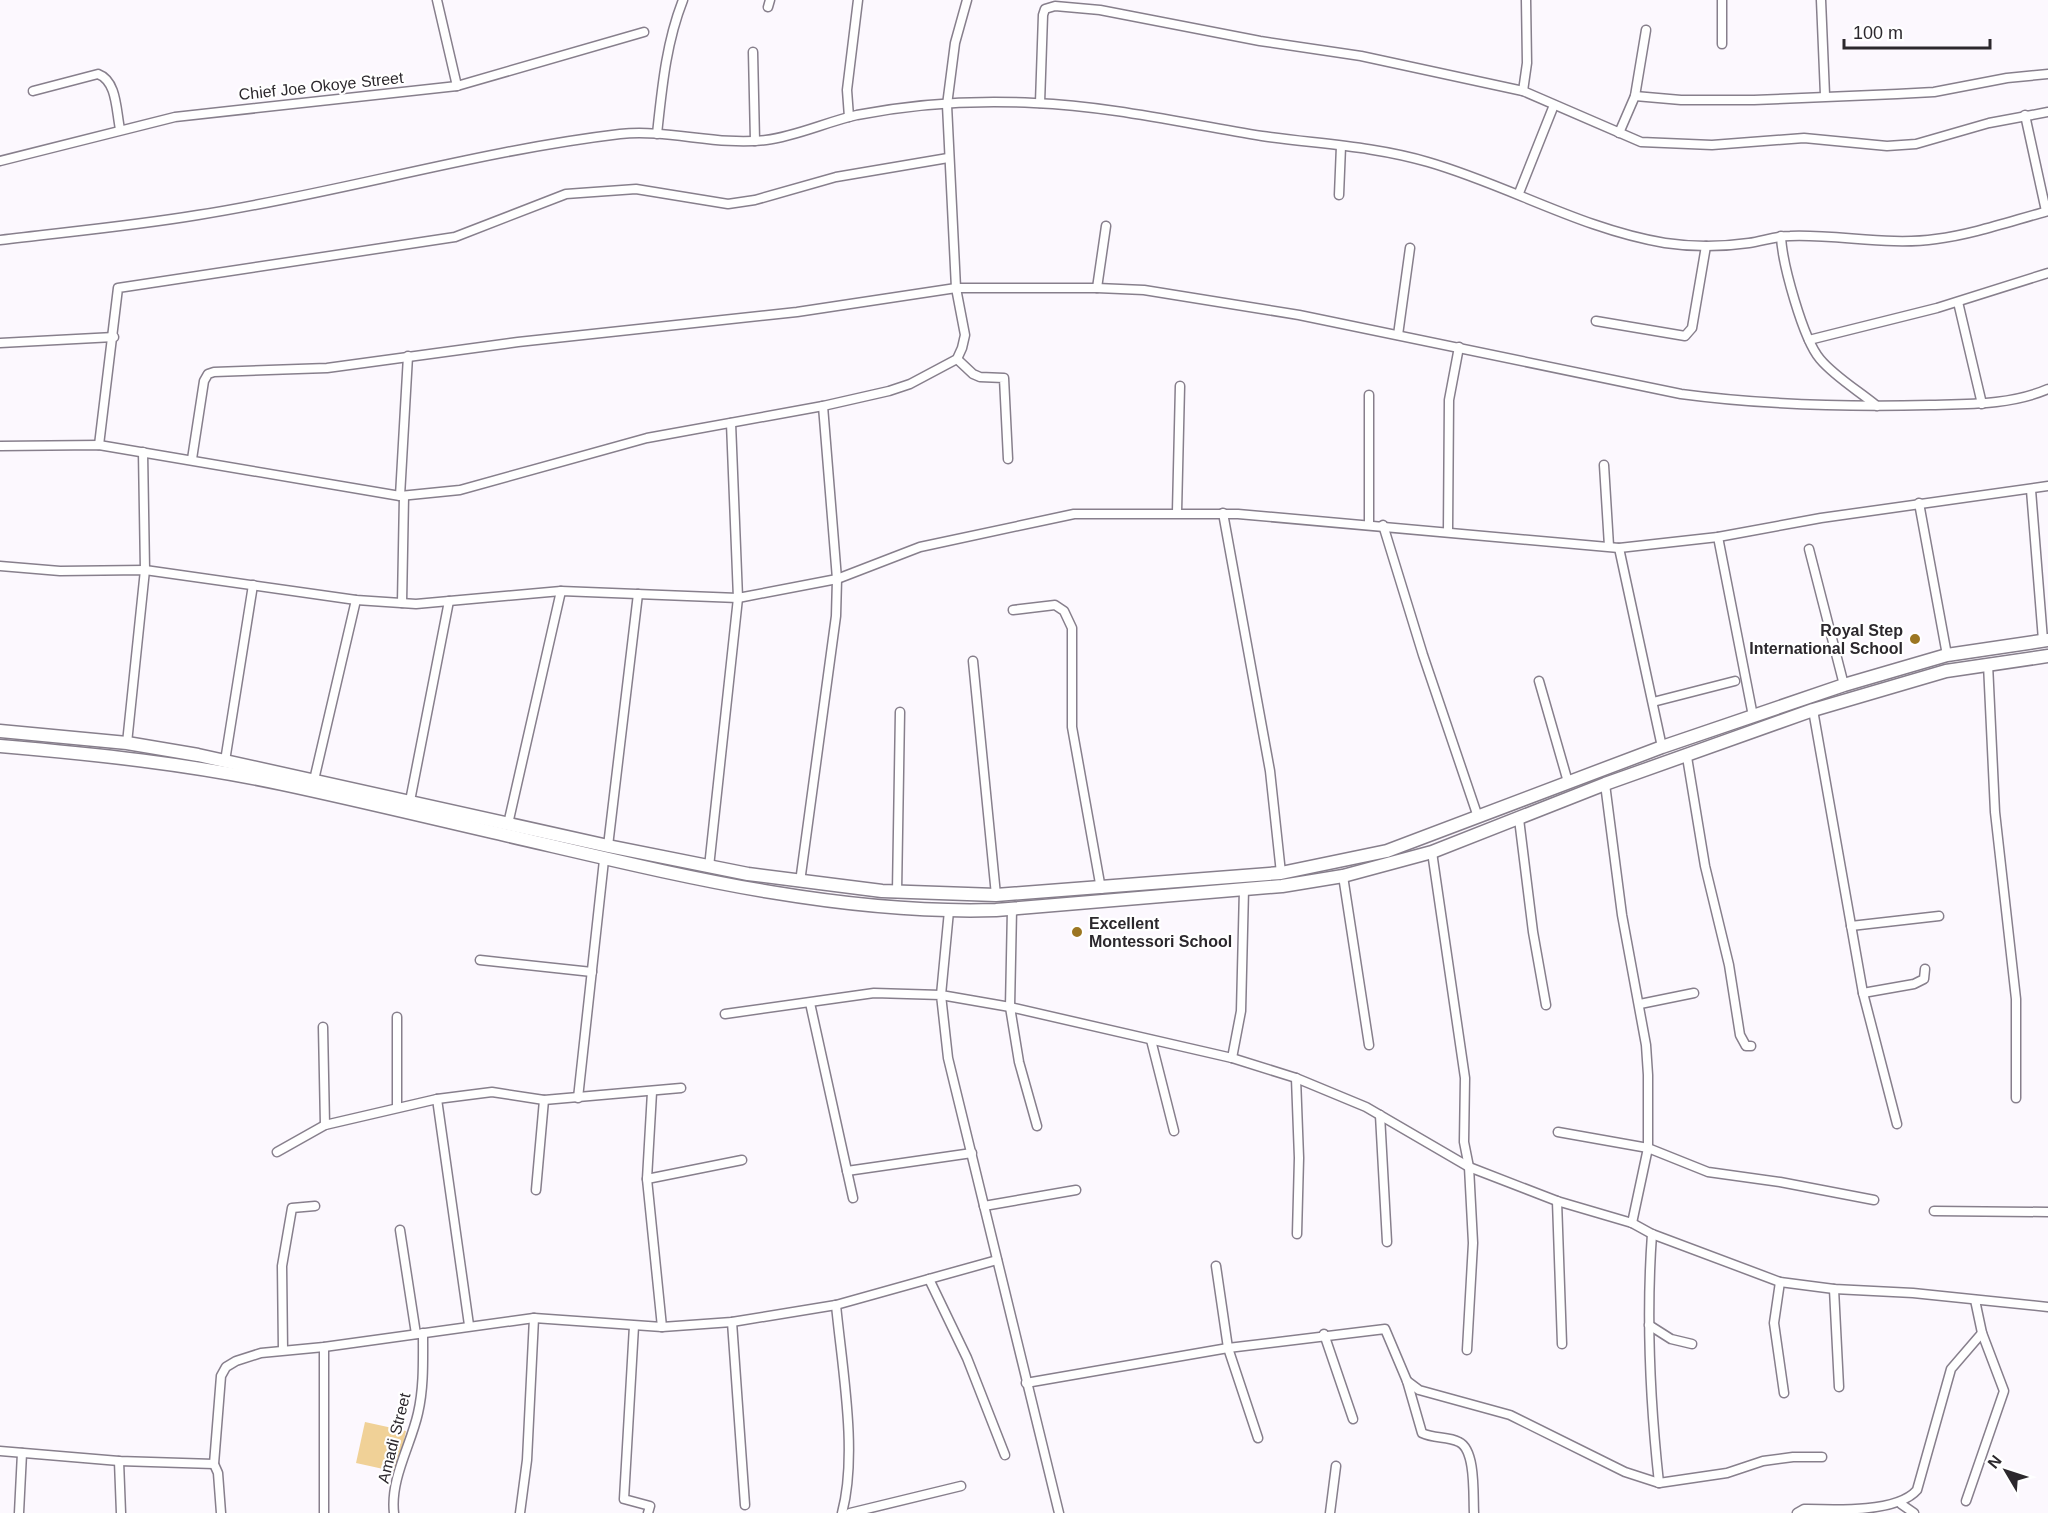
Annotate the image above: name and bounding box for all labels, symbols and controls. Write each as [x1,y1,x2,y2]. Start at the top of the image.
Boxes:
scale bar [1844,12,1990,50]
text: 100 m [1853,23,1903,43]
street label: Chief Joe Okoye Street [238,69,405,103]
place label: Royal Step International School [1749,622,1903,657]
marker: Royal Step International School [1908,632,1922,646]
place label: Excellent Montessori School [1089,915,1232,950]
marker: Excellent Montessori School [1070,925,1084,939]
street label: Amadi Street [375,1391,414,1485]
north arrow [1976,1441,2036,1501]
text: N [1984,1452,2005,1472]

